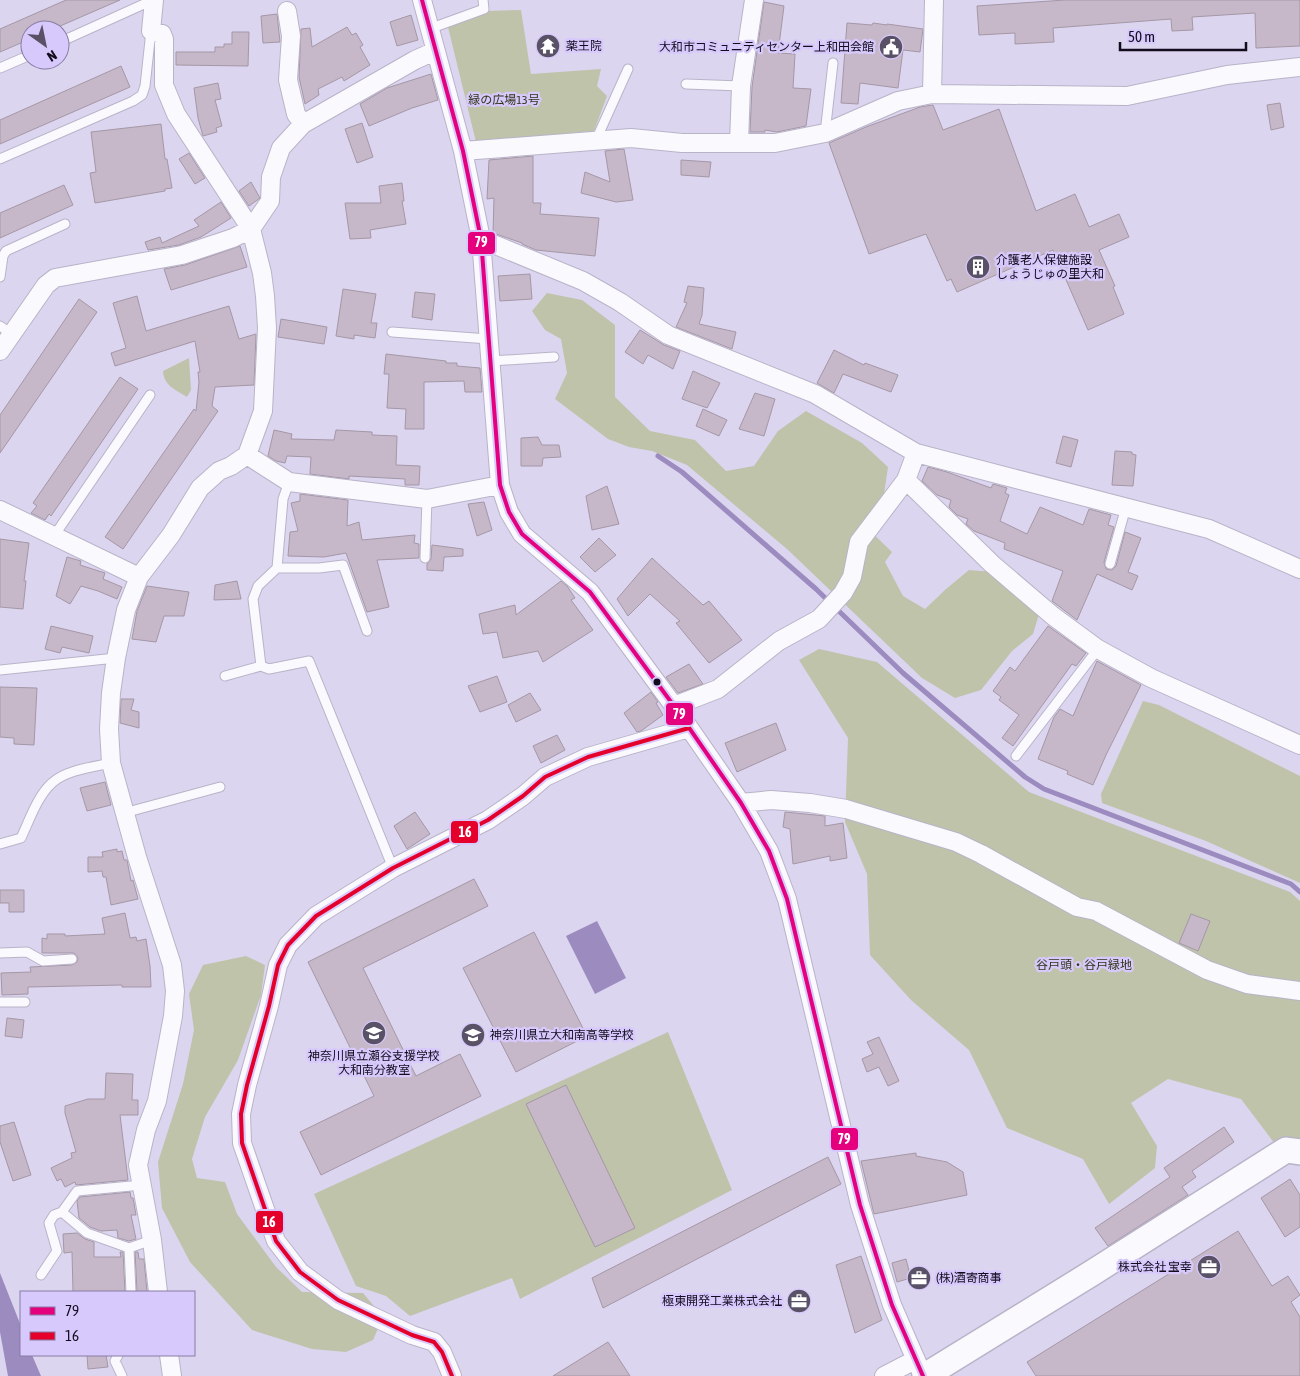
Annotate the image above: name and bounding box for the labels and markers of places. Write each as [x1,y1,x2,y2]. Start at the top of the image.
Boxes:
temple icon: 薬王院 [535,33,561,59]
public building icon: 大和市コミュニティセンター上和田会館 [878,34,904,60]
place label: 薬王院 [566,39,602,53]
place label: 大和市コミュニティセンター上和田会館 [659,40,874,54]
place label: 介護老人保健施設 しょうじゅの里大和 [996,253,1104,281]
building icon: 介護老人保健施設 しょうじゅの里大和 [965,254,991,280]
unlabelled marker [652,677,662,687]
school or university icon: 神奈川県立瀬谷支援学校 大和南分教室 [361,1020,387,1046]
school or university icon: 神奈川県立大和南高等学校 [460,1022,486,1048]
place label: 神奈川県立大和南高等学校 [490,1028,634,1042]
place label: 神奈川県立瀬谷支援学校 大和南分教室 [308,1049,440,1077]
office icon: 株式会社 宝幸 [1196,1254,1222,1280]
place label: 株式会社 宝幸 [1118,1260,1192,1274]
office icon: (株)酒寄商事 [906,1265,932,1291]
place label: (株)酒寄商事 [936,1271,1002,1285]
office icon: 極東開発工業株式会社 [786,1288,812,1314]
place label: 極東開発工業株式会社 [662,1294,782,1308]

